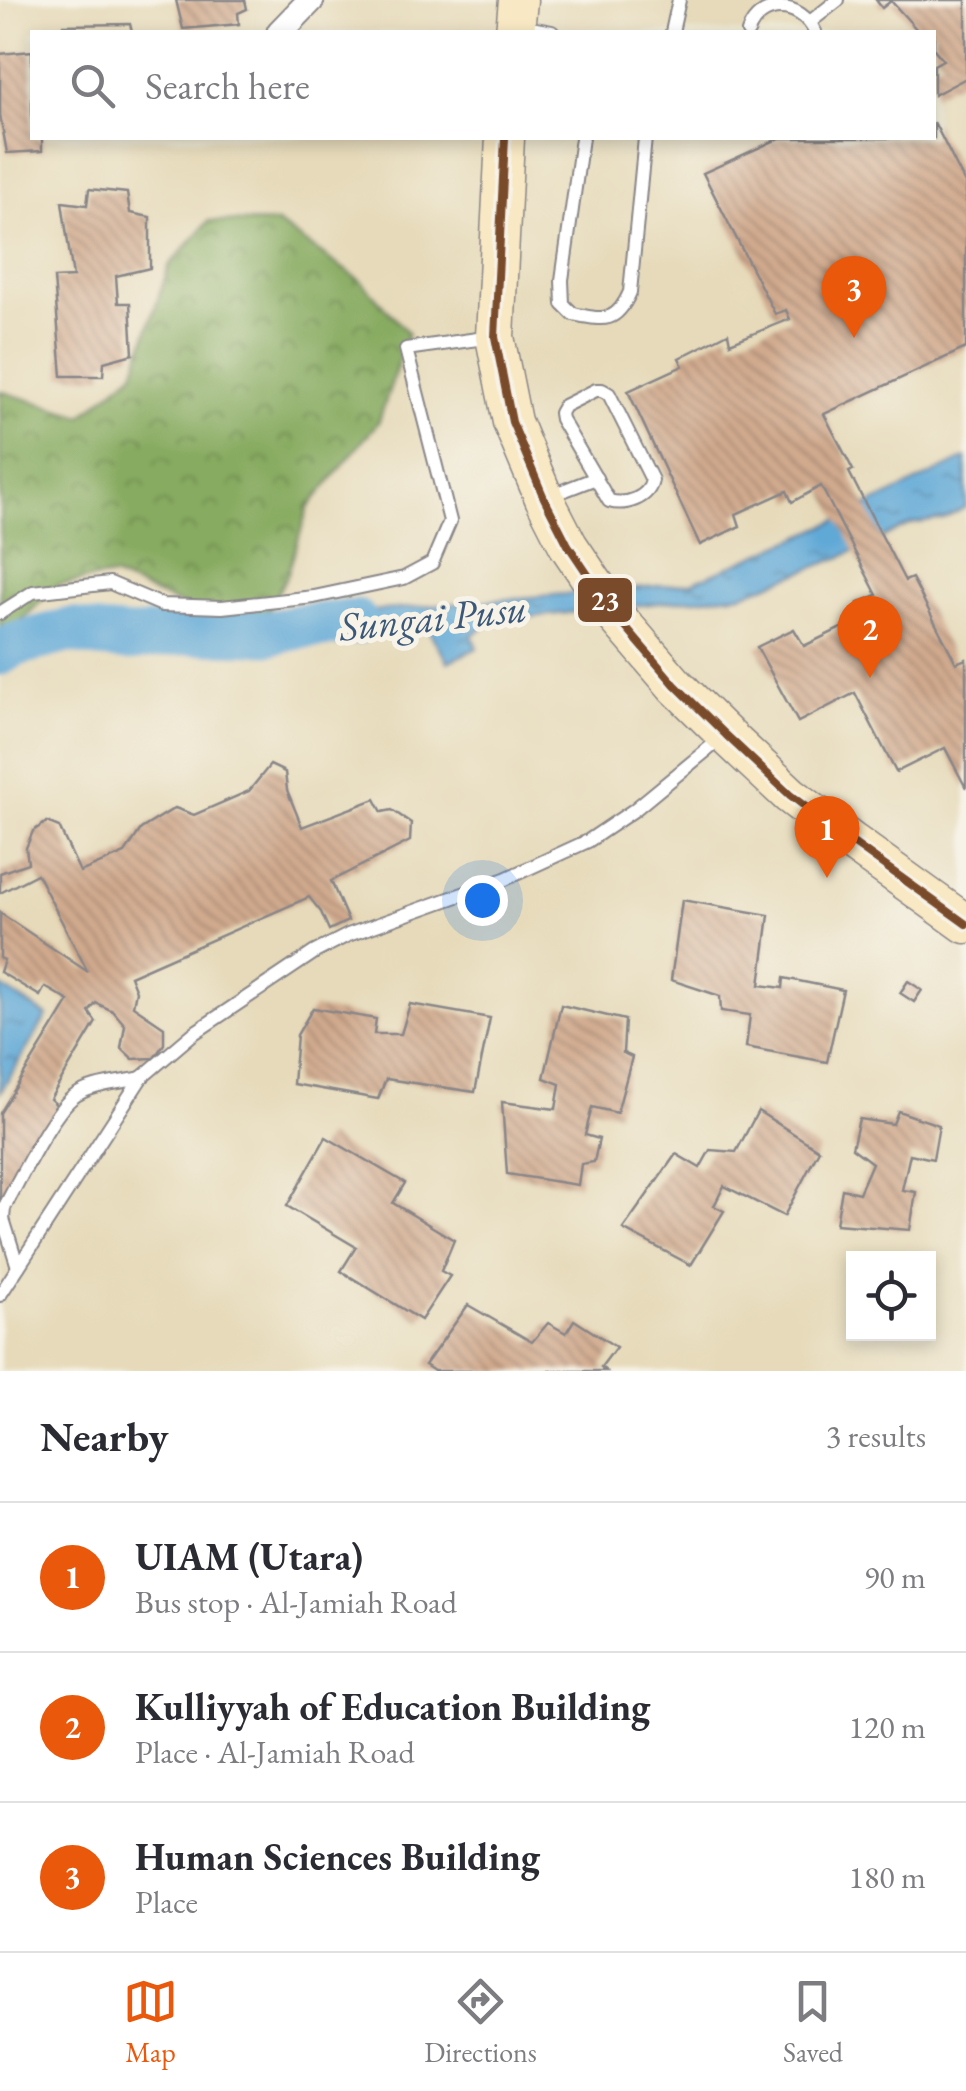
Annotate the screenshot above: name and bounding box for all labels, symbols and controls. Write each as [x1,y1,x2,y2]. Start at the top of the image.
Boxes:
search box [30,30,936,140]
icon: search [65,58,120,113]
text: Search here [145,61,310,110]
pin: 3 [822,255,886,338]
line badge: 23 [576,576,634,624]
water label: Sungai Pusu [336,581,529,653]
text: 23 [590,582,620,618]
pin: 2 [838,596,902,678]
pin: 1 [794,796,860,878]
your location [457,875,508,926]
map controls [846,1251,936,1341]
button: locate [846,1251,936,1341]
text: Nearby [40,1409,169,1464]
text: 3 results [826,1415,926,1457]
text: UIAM (Utara) [135,1532,363,1581]
text: 1 [64,1556,81,1598]
text: 90 m [864,1556,926,1598]
text: Bus stop · Al-Jamiah Road [135,1581,457,1623]
text: Kulliyyah of Education Building [135,1682,650,1731]
text: 2 [64,1706,81,1748]
text: 120 m [849,1706,926,1748]
text: Place · Al-Jamiah Road [135,1731,415,1773]
text: Human Sciences Building [135,1832,540,1881]
text: 3 [64,1856,81,1898]
text: 180 m [849,1856,926,1898]
text: Place [135,1881,198,1923]
tab: Map [123,1974,178,2070]
tab: Directions [424,1974,537,2070]
tab: Saved [783,1974,843,2070]

